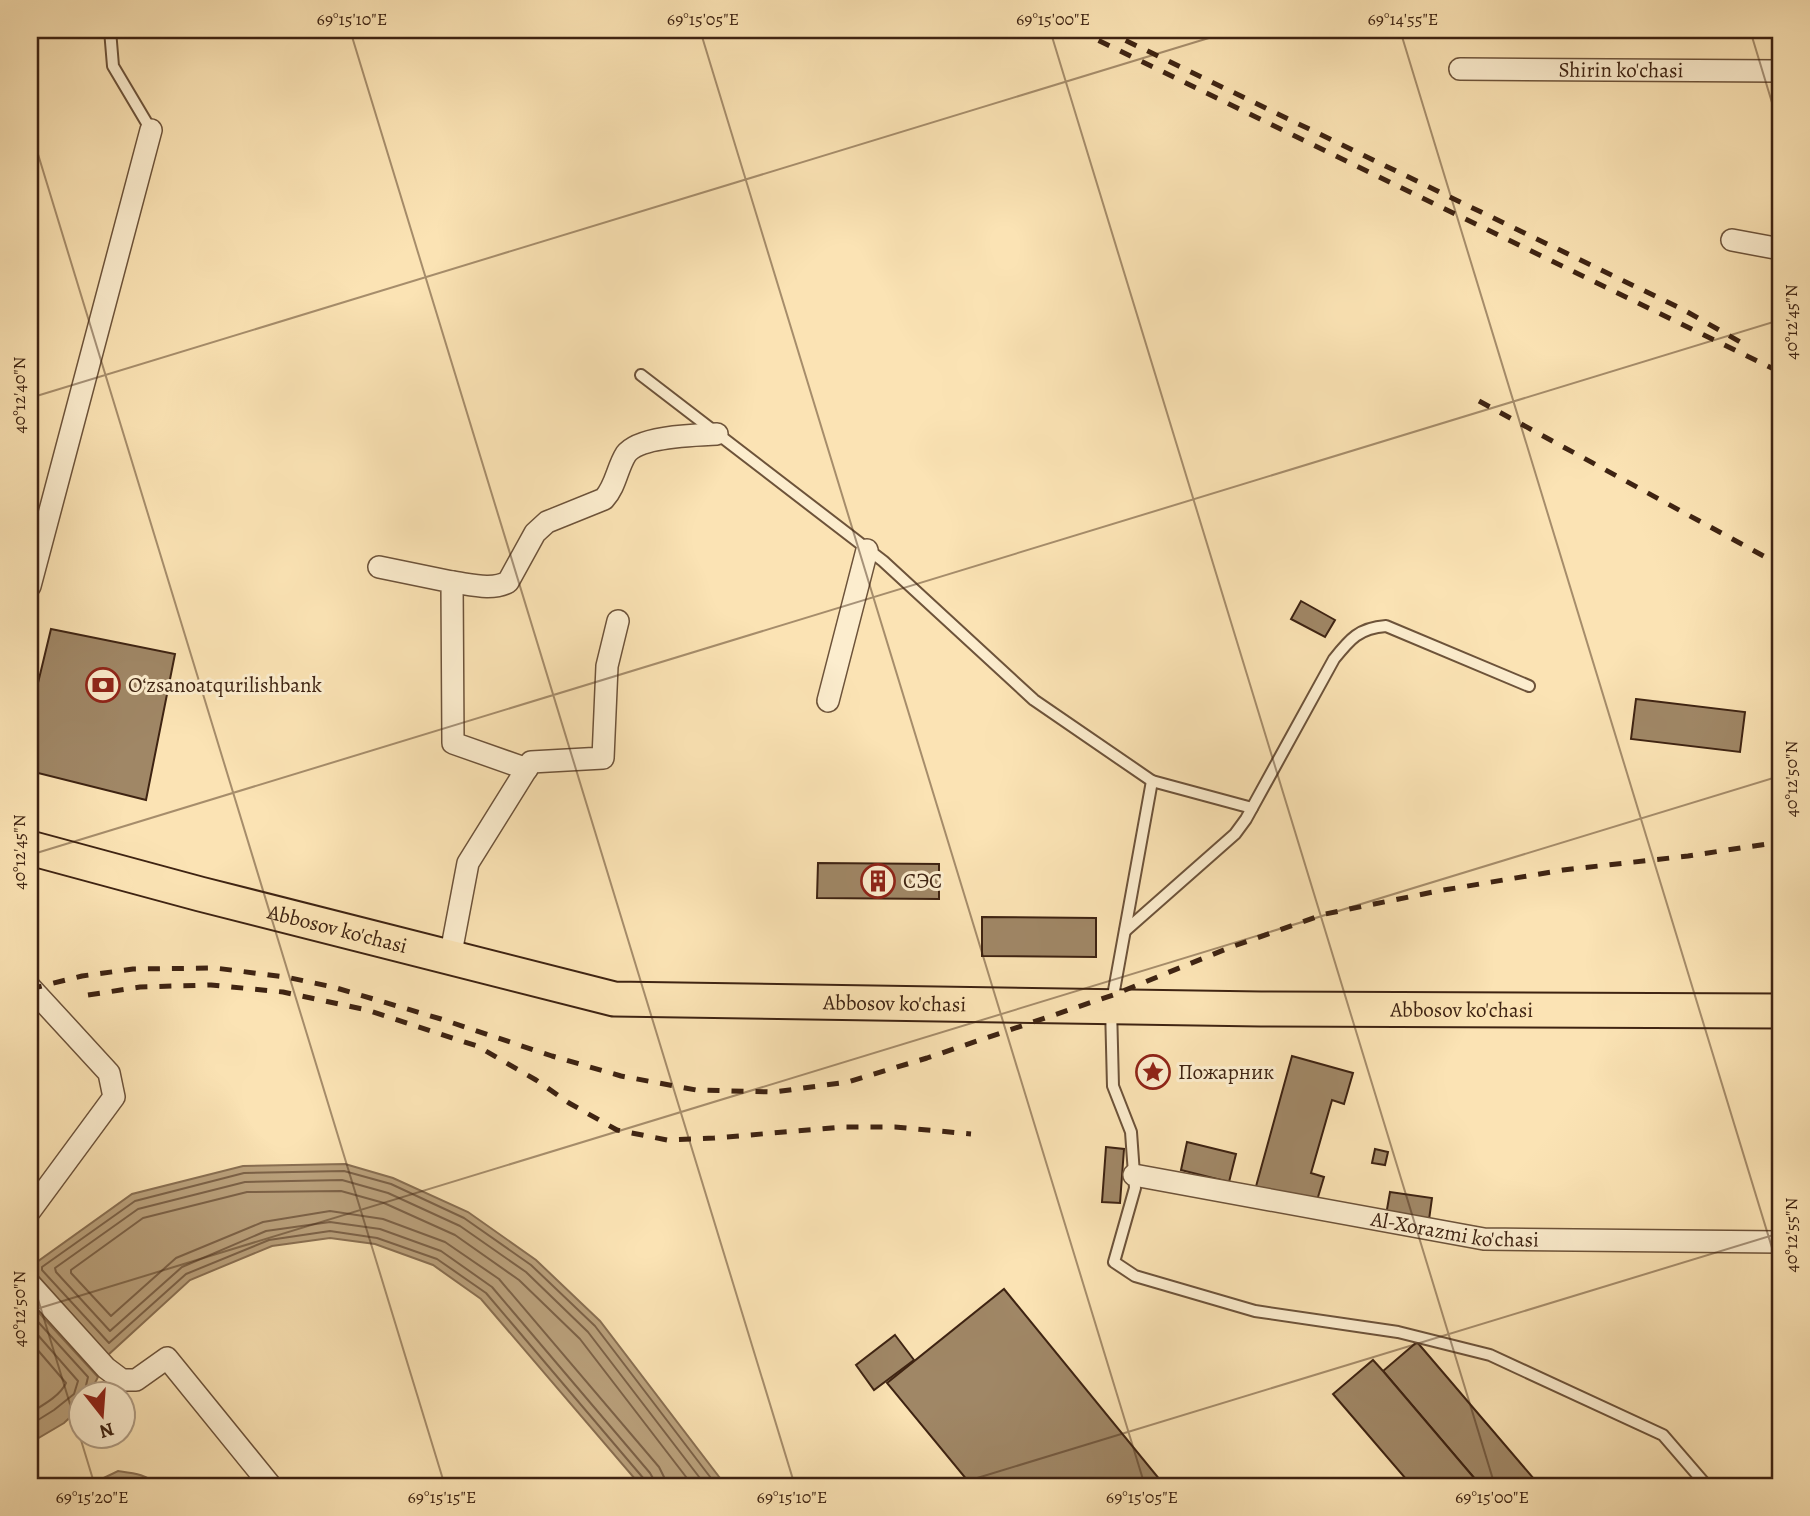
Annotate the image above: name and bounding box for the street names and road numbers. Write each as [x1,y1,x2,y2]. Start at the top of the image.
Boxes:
street label: Shirin ko'chasi [1558,56,1684,84]
street label: Abbosov ko'chasi [264,897,410,960]
street label: Abbosov ko'chasi [822,988,967,1018]
street label: Abbosov ko'chasi [1389,995,1533,1024]
street label: Al-Xorazmi ko'chasi [1368,1204,1539,1254]

